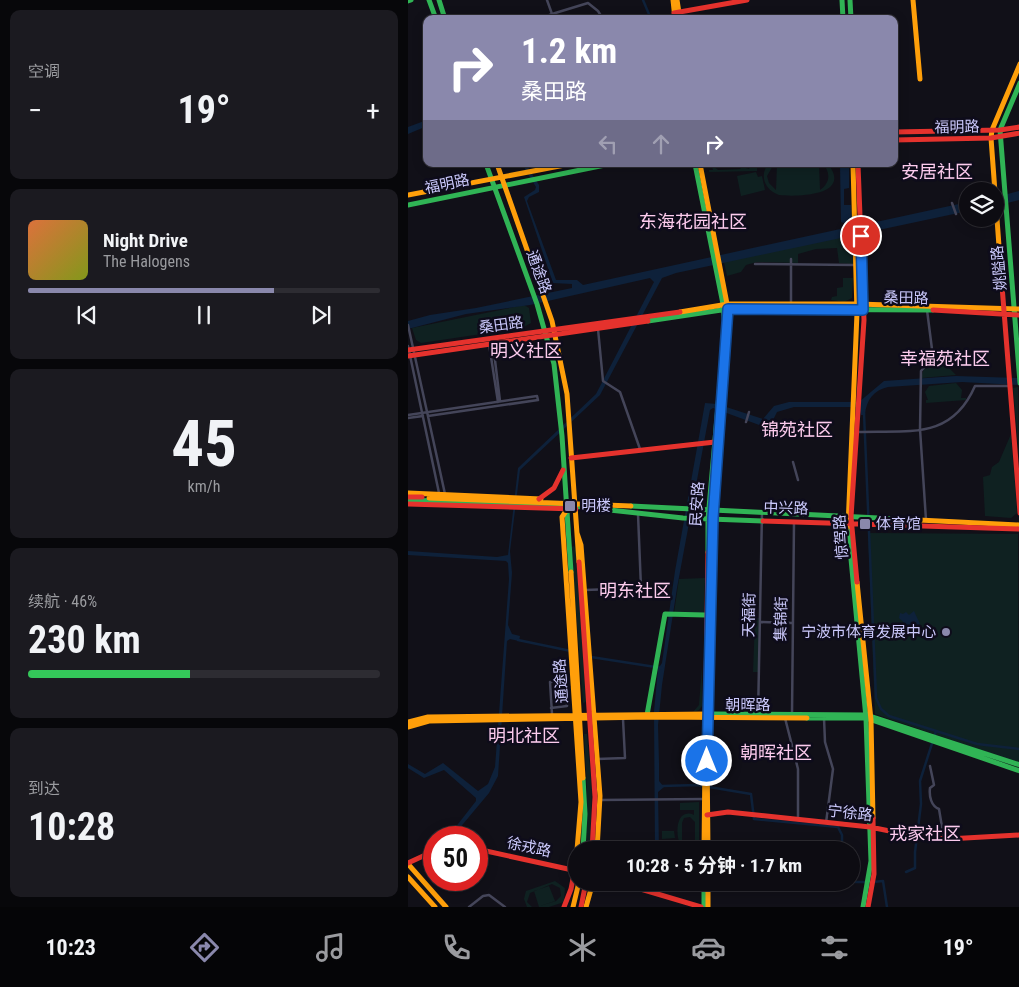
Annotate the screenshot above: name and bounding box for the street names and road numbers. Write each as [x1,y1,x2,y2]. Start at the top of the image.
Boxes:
street label: 福明路 [934,118,980,136]
street label: 福明路 [423,171,471,197]
street label: 姚隘路 [988,245,1010,291]
street label: 通途路 [523,248,555,296]
street label: 桑田路 [883,289,929,307]
street label: 桑田路 [477,313,525,337]
street label: 民安路 [686,481,708,527]
street label: 中兴路 [763,498,809,518]
street label: 惊驾路 [830,514,852,560]
street label: 天福街 [740,592,758,638]
street label: 集锦街 [772,596,790,642]
street label: 通途路 [550,658,572,704]
street label: 朝晖路 [725,696,771,714]
street label: 宁徐路 [827,802,873,824]
street label: 徐戎路 [505,834,553,860]

